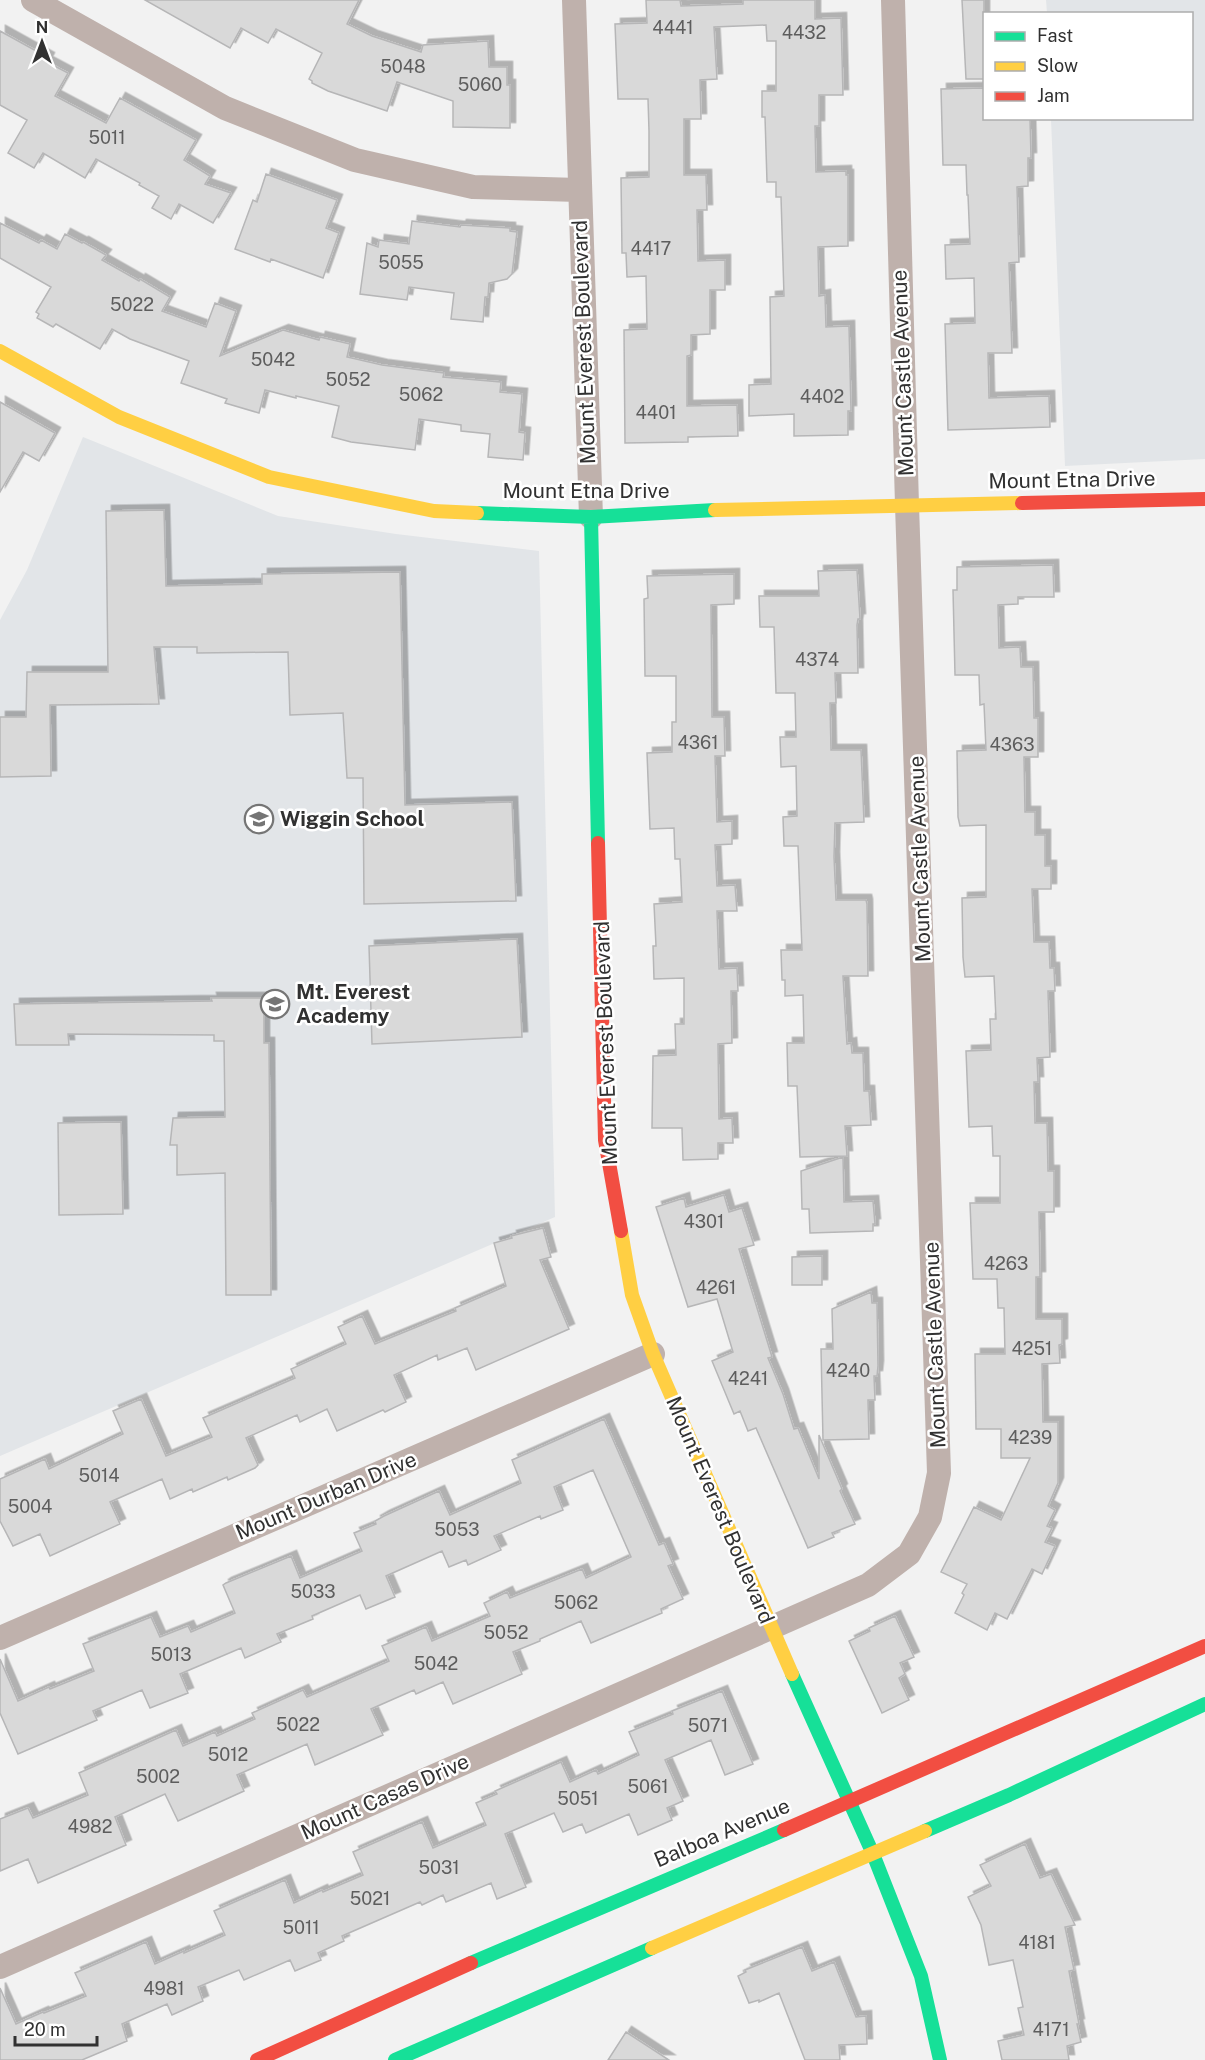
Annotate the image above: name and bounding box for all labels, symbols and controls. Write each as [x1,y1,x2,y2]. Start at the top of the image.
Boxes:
north arrow [12,12,72,72]
legend [983,12,1193,120]
house number: 4441 [652,17,694,38]
text: N [36,18,48,37]
house number: 4432 [782,22,826,43]
text: Fast [1037,25,1073,46]
text: Slow [1037,55,1078,76]
house number: 5048 [380,56,426,77]
house number: 5060 [458,74,502,95]
text: Jam [1037,85,1070,106]
house number: 5011 [88,127,126,148]
street label: Mount Everest Boulevard [567,219,600,465]
house number: 4417 [631,238,671,259]
house number: 5055 [378,252,424,273]
street label: Mount Castle Avenue [886,269,919,477]
house number: 5022 [110,294,154,315]
house number: 5042 [251,349,295,370]
house number: 5052 [326,369,370,390]
house number: 5062 [399,384,443,405]
house number: 4402 [800,386,844,407]
house number: 4401 [636,402,676,423]
street label: Mount Etna Drive [988,466,1156,493]
street label: Mount Etna Drive [502,478,670,503]
house number: 4374 [795,649,839,670]
house number: 4361 [677,732,719,753]
house number: 4363 [990,734,1034,755]
street label: Mount Castle Avenue [903,755,936,963]
school or university icon: Wiggin School [243,803,275,835]
place label: Wiggin School [280,806,424,831]
street label: Mount Everest Boulevard [589,920,622,1166]
place label: Mt. Everest Academy [296,979,410,1028]
school or university icon: Mt. Everest Academy [259,988,291,1020]
house number: 4301 [684,1211,724,1232]
street label: Mount Castle Avenue [918,1241,951,1449]
house number: 4263 [984,1253,1028,1274]
house number: 4261 [696,1277,736,1298]
house number: 4251 [1012,1338,1052,1359]
house number: 4240 [826,1360,870,1381]
house number: 4241 [728,1368,768,1389]
street label: Mount Everest Boulevard [661,1392,780,1627]
house number: 4239 [1008,1427,1052,1448]
street label: Mount Durban Drive [232,1446,420,1545]
house number: 5014 [78,1465,120,1486]
house number: 5004 [8,1496,52,1517]
house number: 5053 [434,1519,480,1540]
house number: 5033 [291,1581,336,1602]
house number: 5062 [554,1592,598,1613]
house number: 5052 [484,1622,528,1643]
house number: 5013 [150,1644,192,1665]
house number: 5042 [414,1653,458,1674]
house number: 5022 [276,1714,320,1735]
house number: 5071 [688,1715,728,1736]
house number: 5012 [208,1744,248,1765]
street label: Mount Casas Drive [297,1748,473,1845]
house number: 5002 [136,1766,180,1787]
house number: 5061 [628,1776,668,1797]
house number: 5051 [557,1788,599,1809]
street label: Balboa Avenue [650,1793,793,1872]
house number: 4982 [68,1816,112,1837]
house number: 5031 [418,1857,460,1878]
house number: 5021 [350,1888,390,1909]
house number: 5011 [282,1917,320,1938]
house number: 4181 [1018,1932,1056,1953]
house number: 4981 [143,1978,185,1999]
scale bar [15,2009,98,2047]
text: 20 m [24,2019,66,2040]
house number: 4171 [1032,2019,1070,2040]

